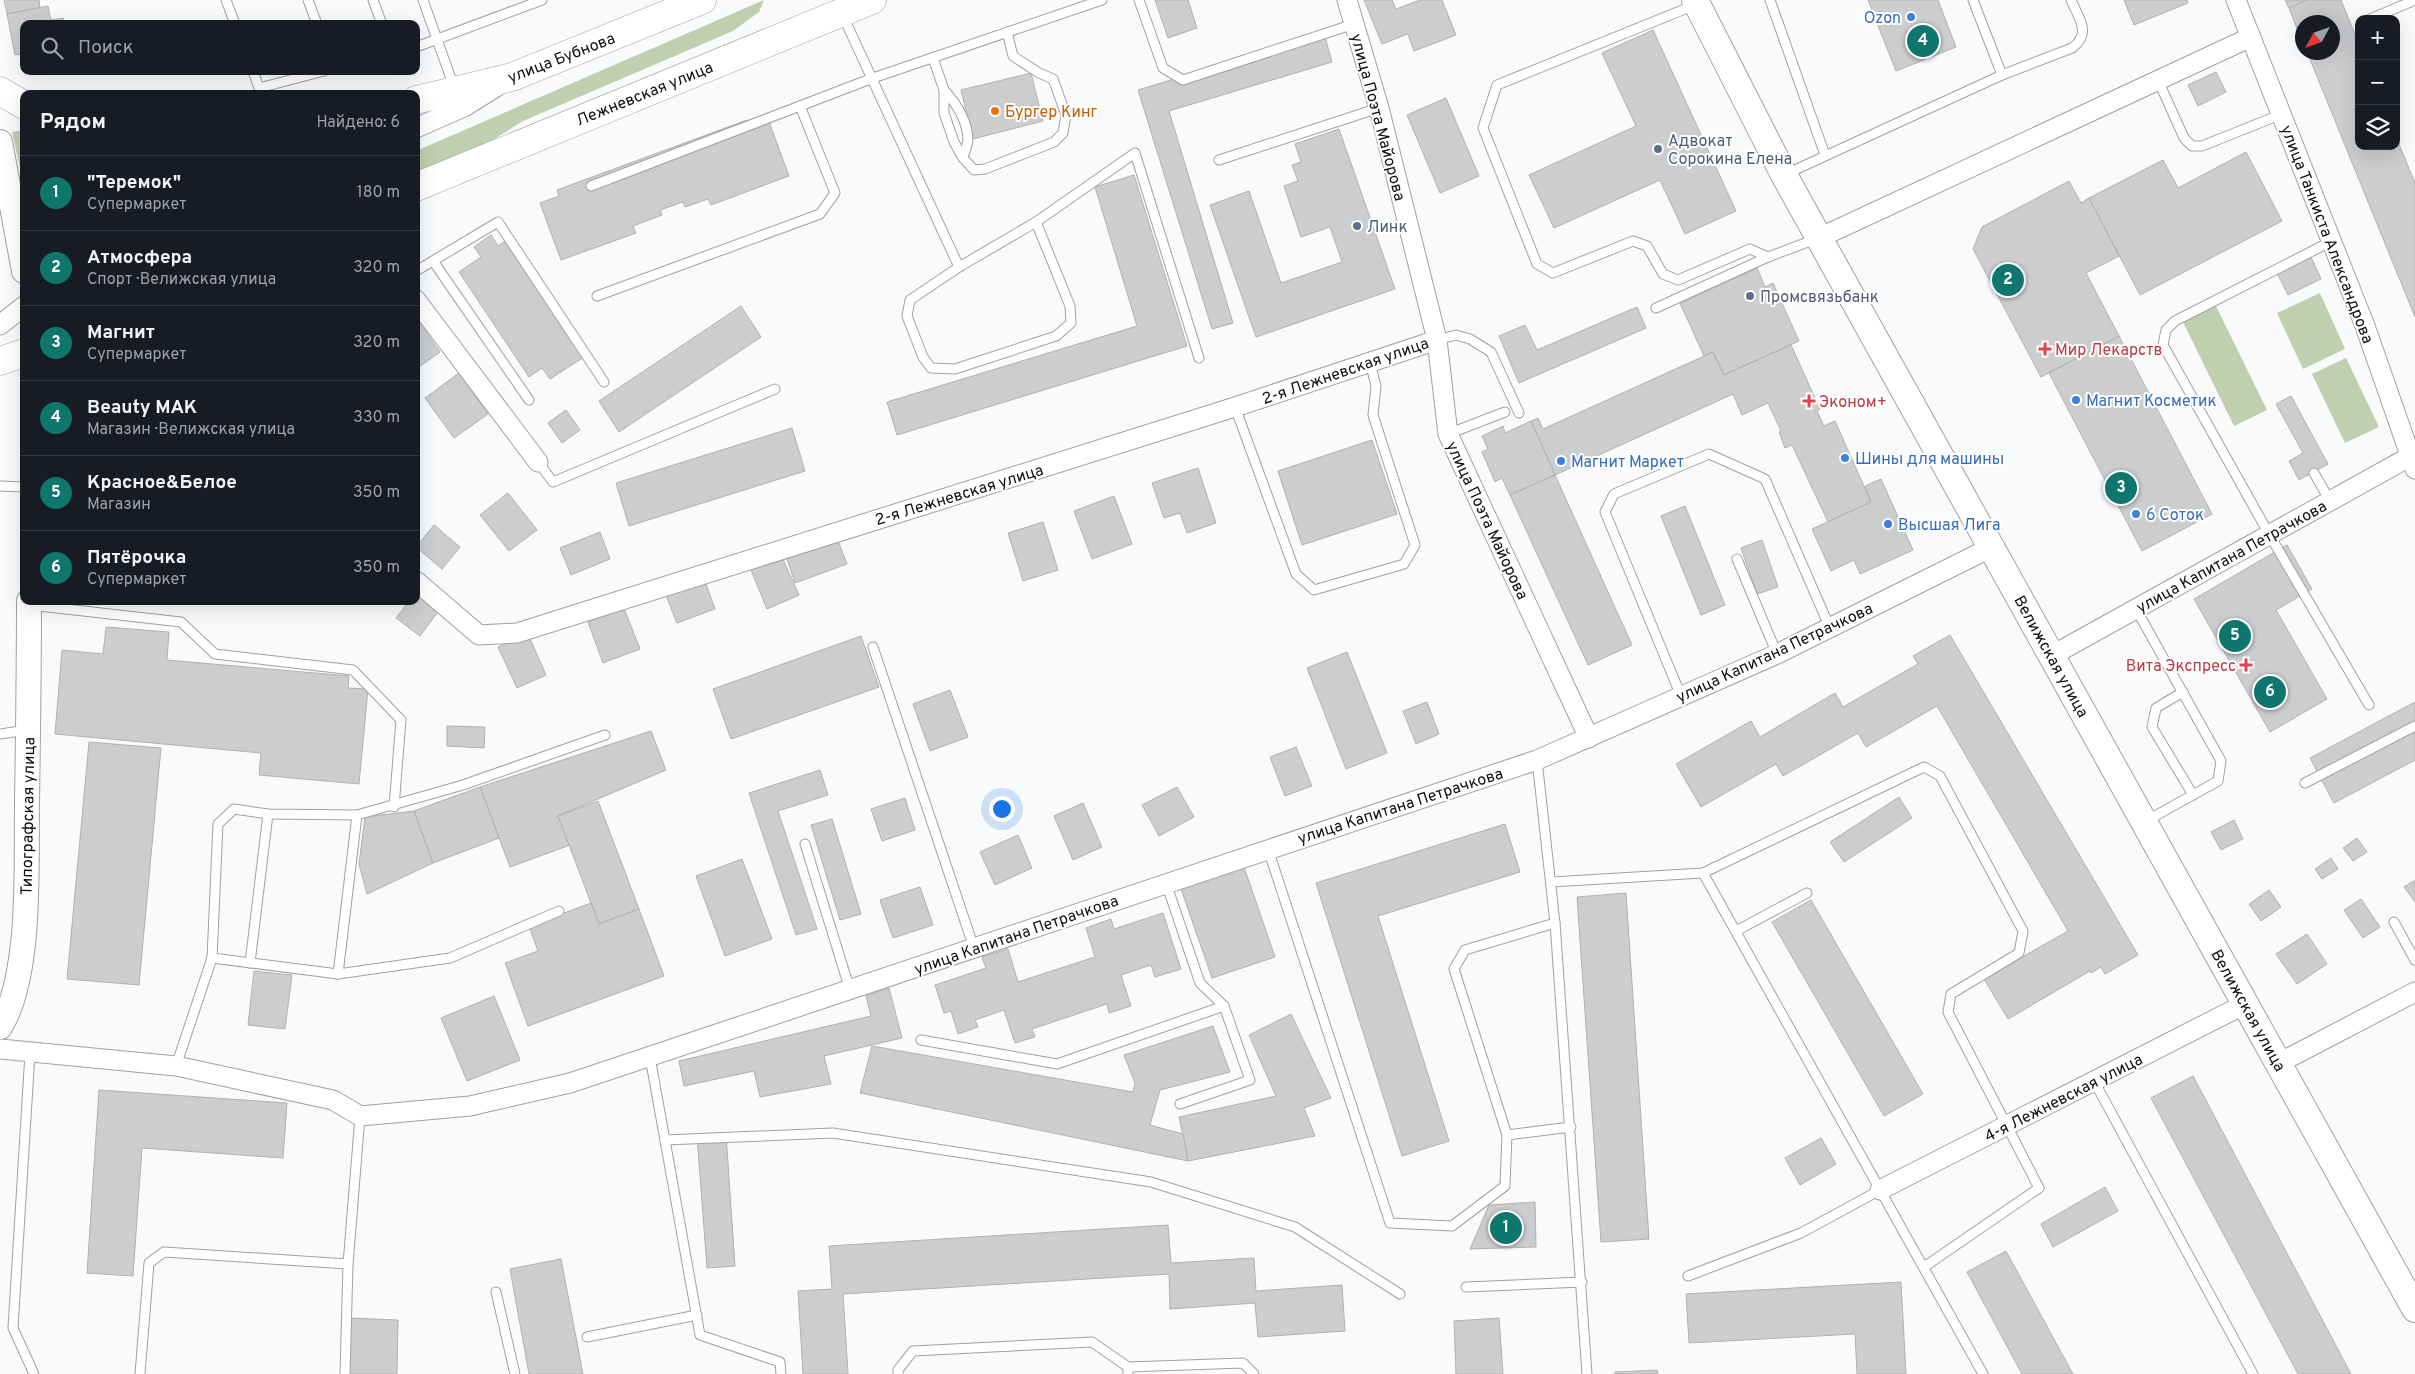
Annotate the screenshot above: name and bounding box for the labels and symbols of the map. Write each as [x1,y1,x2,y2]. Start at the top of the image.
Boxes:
place label: Ozon [1864,9,1901,29]
marker: Ozon [1905,11,1917,23]
north arrow [2295,15,2340,60]
pin: 4 [1907,22,1939,60]
street label: улица Бубнова [505,29,618,89]
street label: улица Поэта Майорова [1345,32,1409,203]
street label: Лежневская улица [573,58,716,132]
place label: Бургер Кинг [1005,103,1098,123]
marker: Бургер Кинг [989,105,1001,117]
street label: улица Танкиста Александрова [2275,123,2377,347]
place label: Адвокат Сорокина Елена [1668,132,1792,170]
marker: Адвокат Сорокина Елена [1652,143,1664,155]
place label: Линк [1367,218,1408,238]
marker: Линк [1351,220,1363,232]
pin: 2 [1992,261,2024,299]
place label: Промсвязьбанк [1760,288,1879,308]
marker: Промсвязьбанк [1744,290,1756,302]
street label: 2-я Лежневская улица [1260,334,1432,410]
place label: Мир Лекарств [2055,341,2163,361]
marker: Мир Лекарств [2039,343,2051,355]
place label: Магнит Косметик [2086,392,2217,412]
place label: Эконом+ [1819,393,1887,413]
marker: Магнит Косметик [2070,394,2082,406]
marker: Эконом+ [1803,395,1815,407]
street label: улица Поэта Майорова [1441,439,1532,603]
place label: Шины для машины [1855,450,2004,470]
marker: Шины для машины [1839,452,1851,464]
place label: Магнит Маркет [1571,453,1684,473]
marker: Магнит Маркет [1555,455,1567,467]
street label: 2-я Лежневская улица [873,461,1046,531]
pin: 3 [2105,469,2137,507]
street label: улица Капитана Петрачкова [2133,497,2331,619]
place label: 6 Соток [2146,506,2204,526]
marker: 6 Соток [2130,508,2142,520]
place label: Высшая Лига [1898,516,2000,536]
marker: Высшая Лига [1882,518,1894,530]
street label: Велижская улица [2008,592,2092,722]
street label: улица Капитана Петрачкова [1673,599,1876,708]
pin: 5 [2219,617,2251,655]
place label: Вита Экспресс [2126,657,2236,677]
marker: Вита Экспресс [2240,659,2252,671]
pin: 6 [2254,673,2286,711]
street label: Типографская улица [18,737,40,895]
street label: улица Капитана Петрачкова [1295,764,1506,850]
your location [989,796,1015,822]
street label: улица Капитана Петрачкова [912,891,1121,980]
street label: Велижская улица [2205,946,2289,1076]
street label: 4-я Лежневская улица [1981,1050,2146,1147]
pin: 1 [1490,1209,1522,1247]

